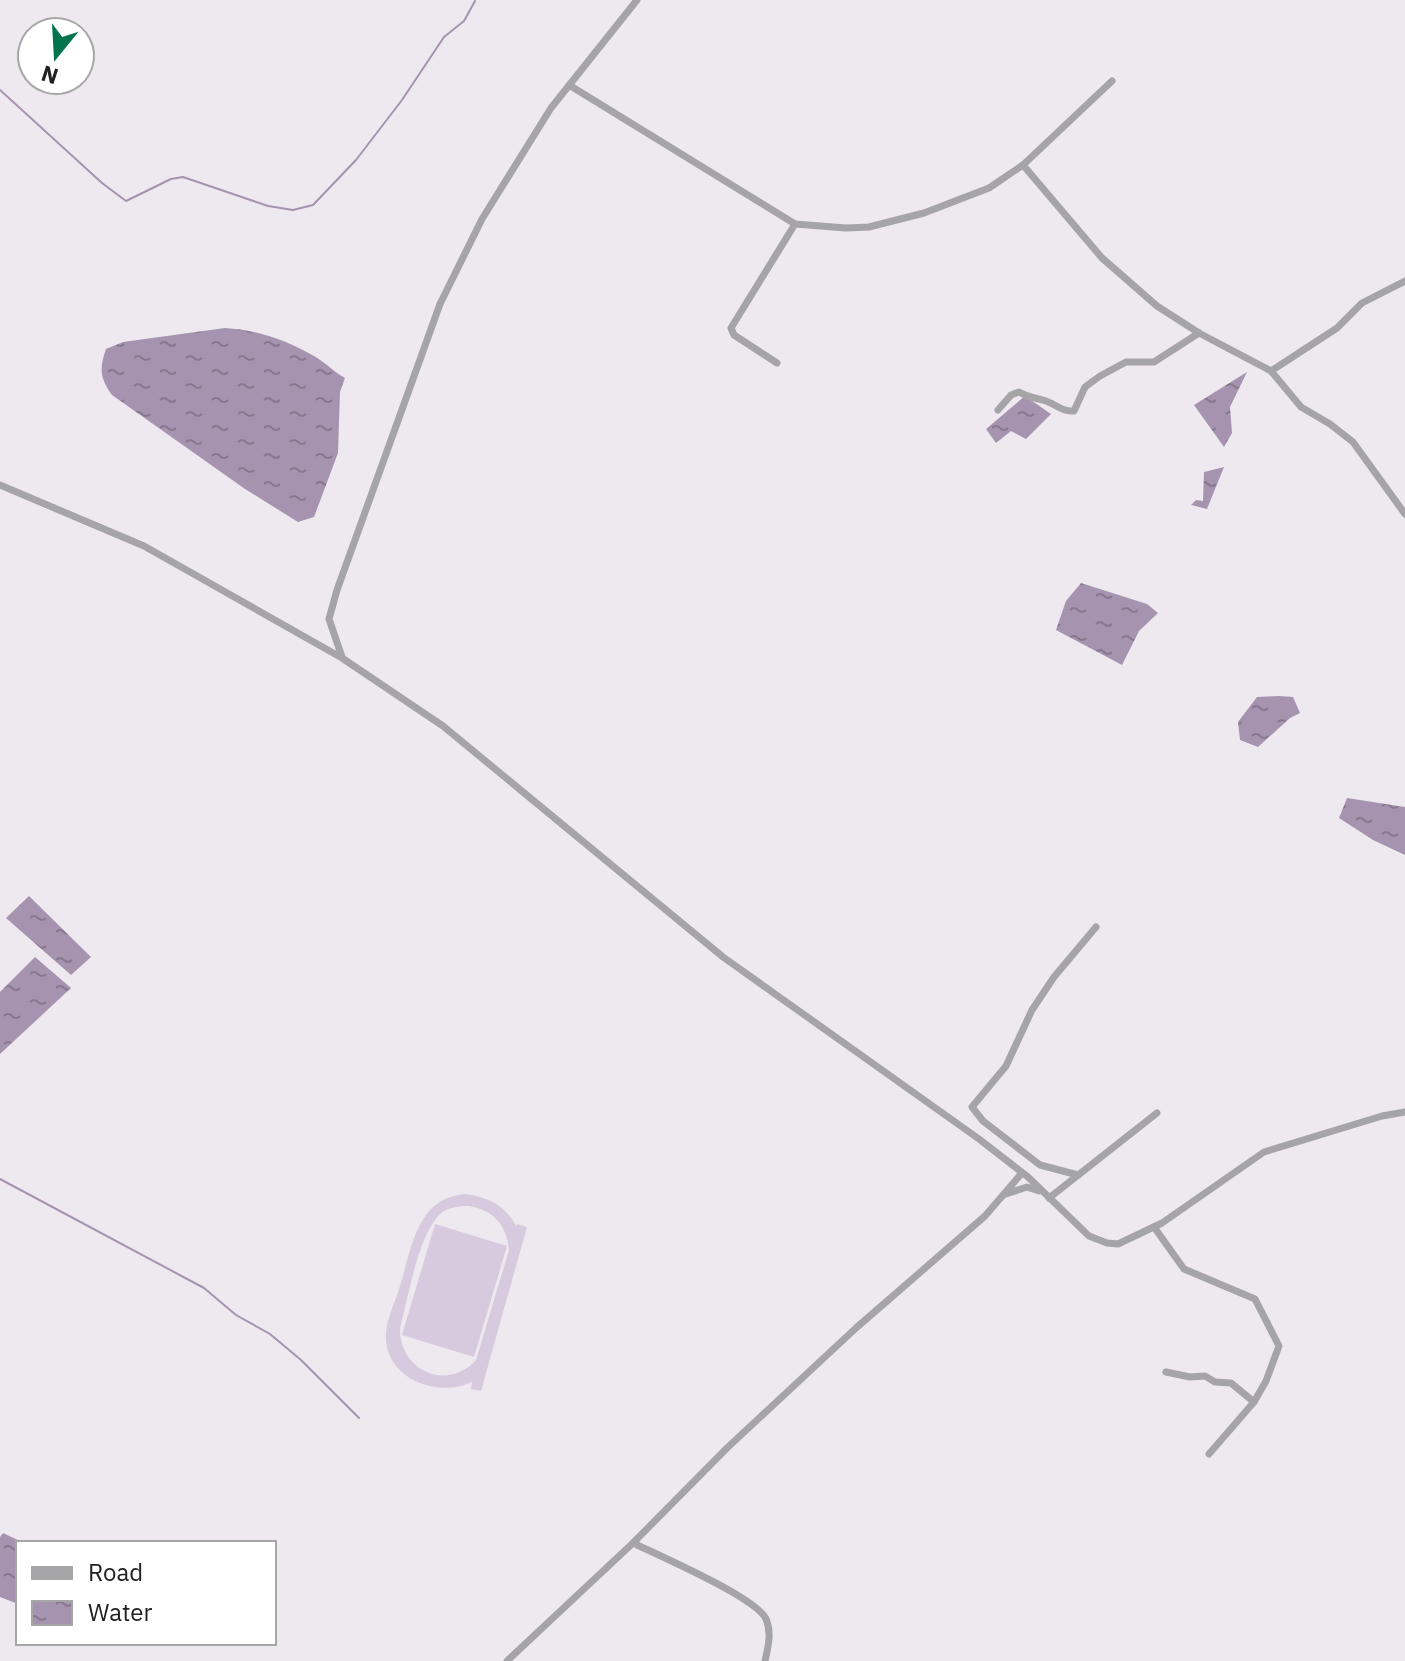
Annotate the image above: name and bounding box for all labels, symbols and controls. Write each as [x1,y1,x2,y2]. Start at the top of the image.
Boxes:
north arrow [16,16,96,96]
text: N [38,59,62,92]
legend [16,1541,276,1645]
text: Road [88,1556,143,1588]
text: Water [88,1596,152,1628]

